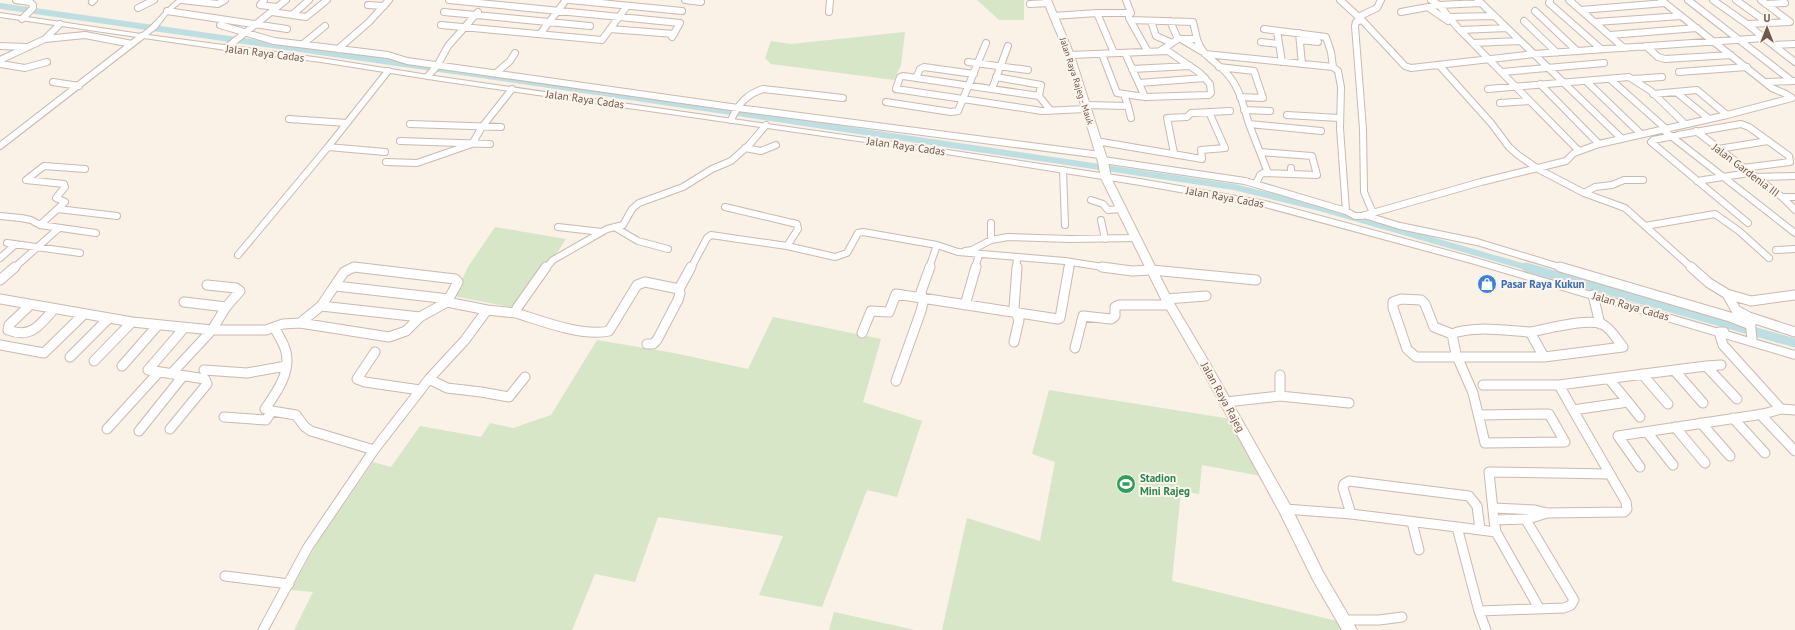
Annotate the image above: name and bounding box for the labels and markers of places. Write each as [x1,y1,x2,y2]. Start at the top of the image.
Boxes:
shop icon: Pasar Raya Kukun [1476,273,1498,295]
place label: Pasar Raya Kukun [1501,277,1585,291]
place label: Stadion Mini Rajeg [1140,471,1190,498]
sports icon: Stadion Mini Rajeg [1115,473,1137,495]

